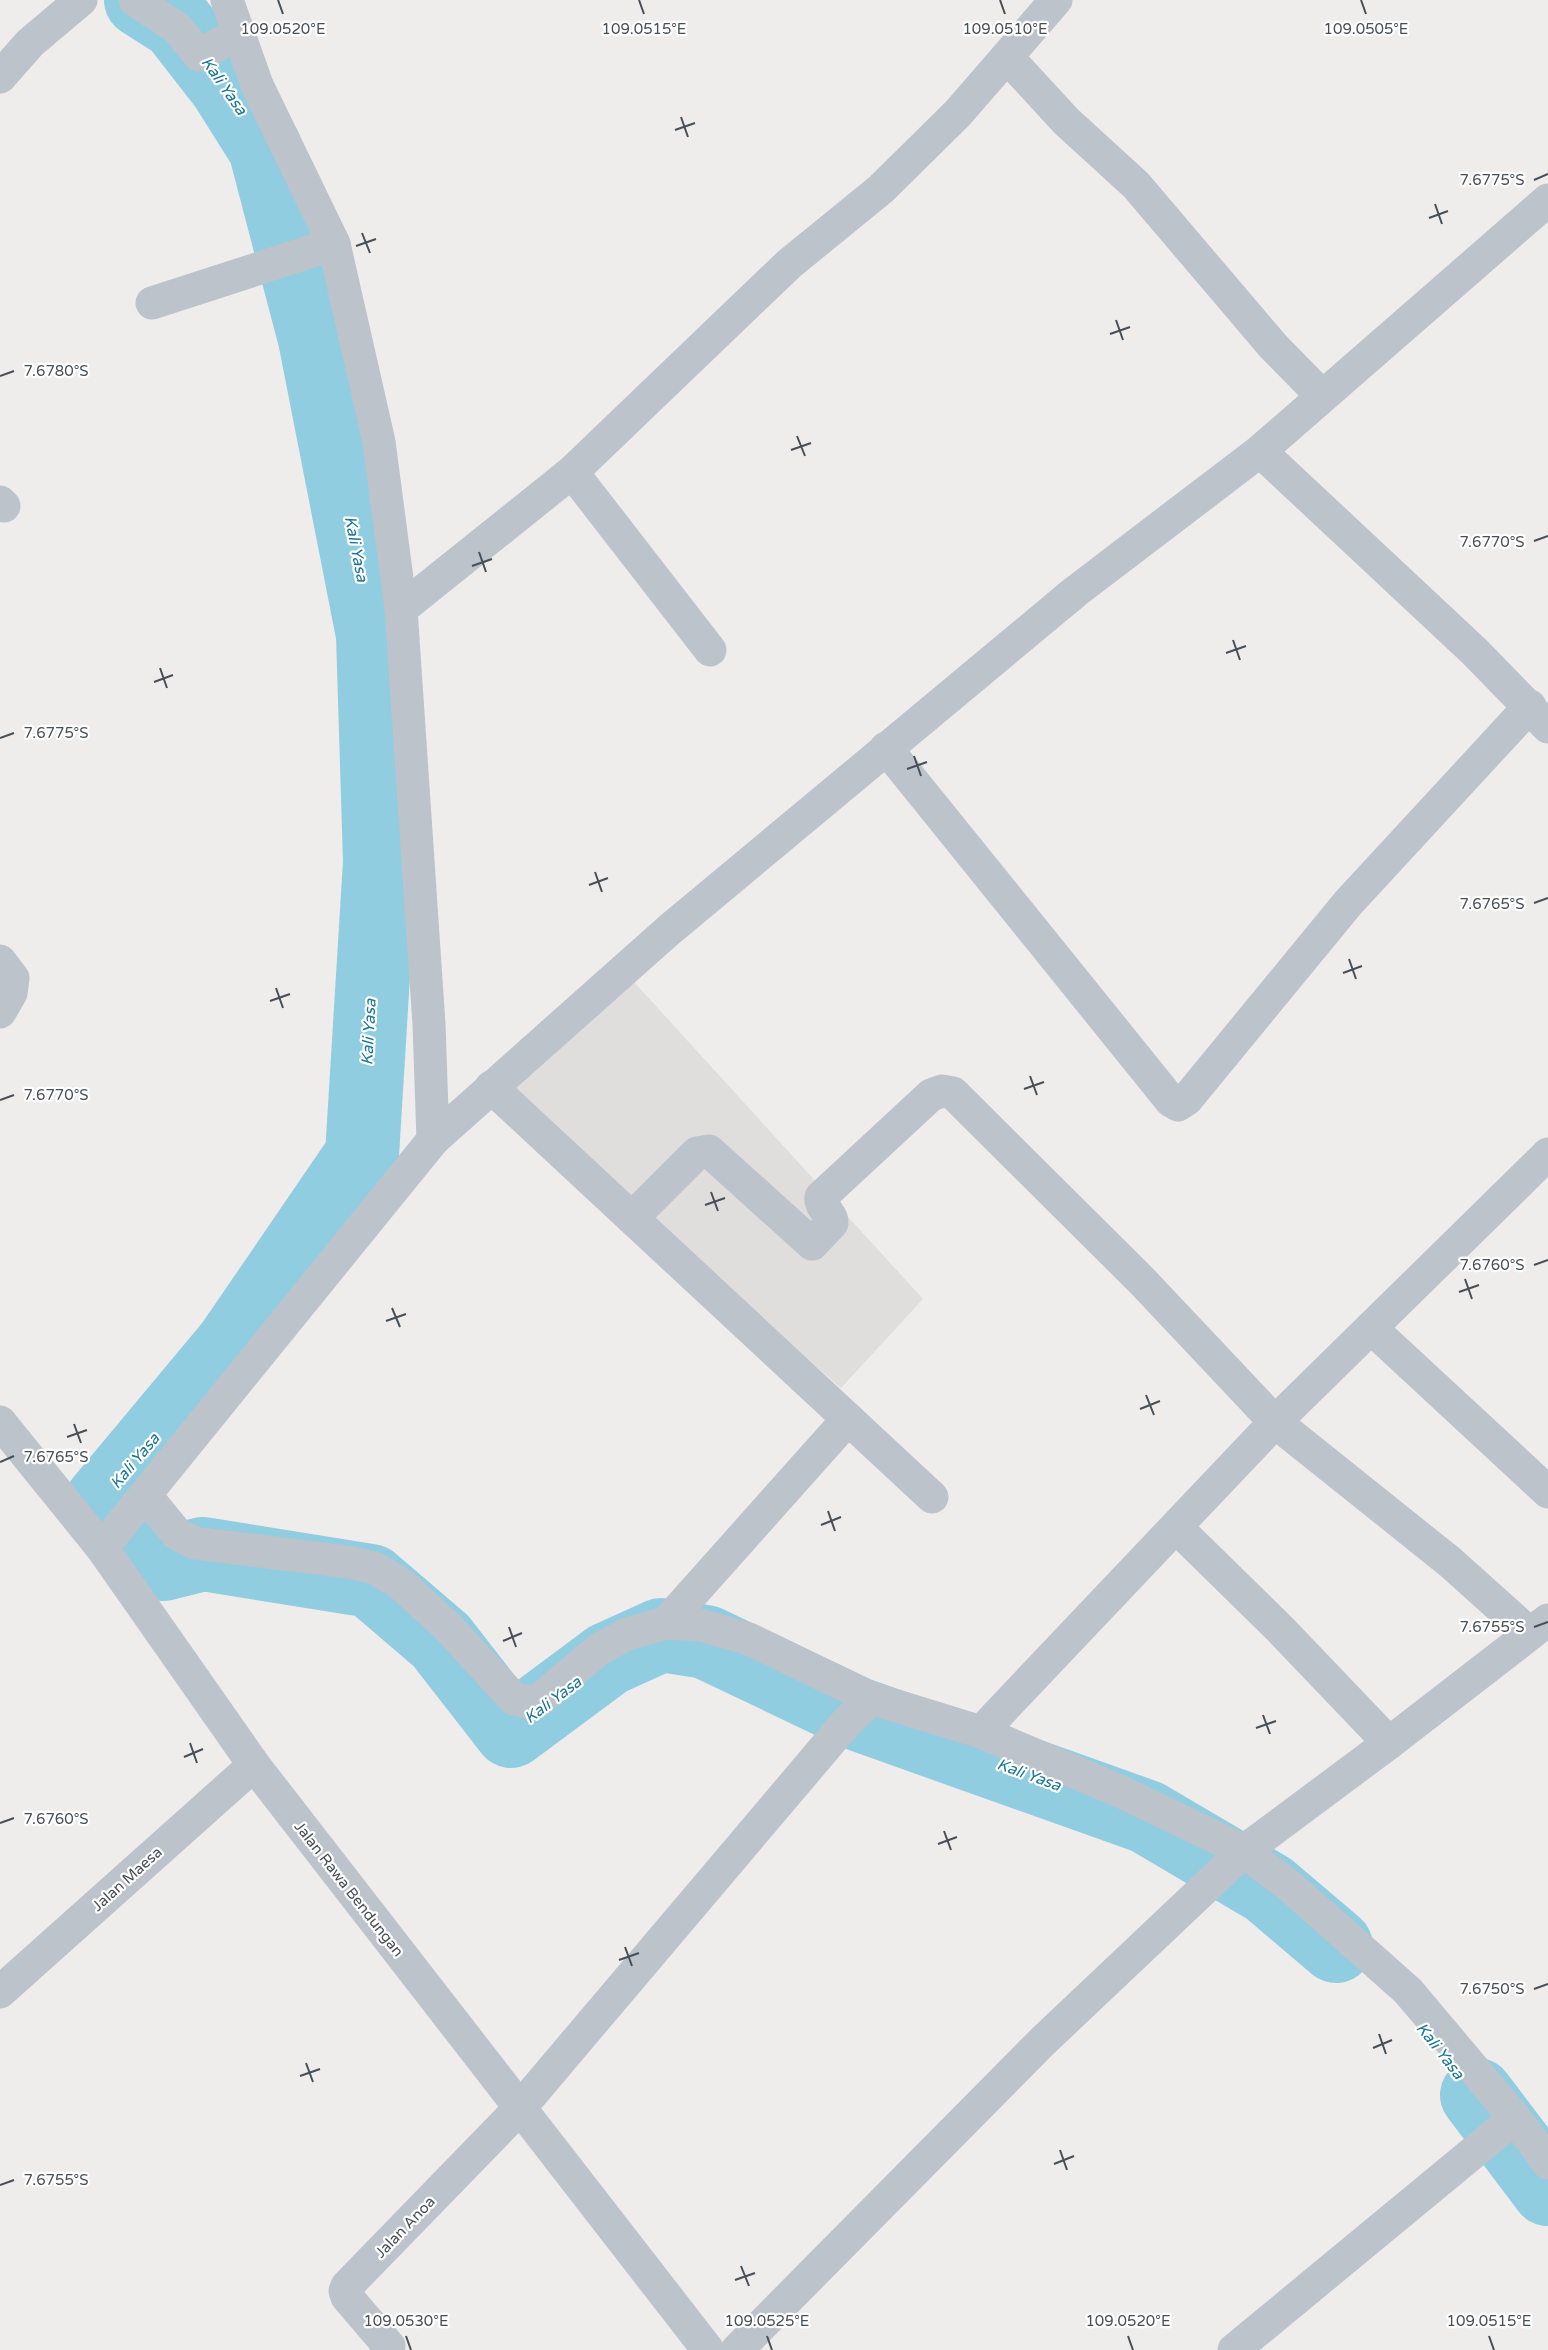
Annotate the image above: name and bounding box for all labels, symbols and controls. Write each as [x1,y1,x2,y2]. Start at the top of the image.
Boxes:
text: 109.0520°E [240,20,326,38]
text: 109.0515°E [602,20,686,38]
text: 109.0510°E [962,20,1048,38]
text: 109.0505°E [1324,20,1408,38]
water label: Kali Yasa [197,53,252,120]
text: 7.6775°S [1460,171,1524,189]
text: 7.6780°S [23,362,89,380]
water label: Kali Yasa [340,514,372,585]
text: 7.6770°S [1459,533,1525,551]
text: 7.6775°S [24,724,88,742]
text: 7.6765°S [1460,895,1524,913]
water label: Kali Yasa [357,997,381,1066]
text: 7.6770°S [23,1086,89,1104]
text: 7.6760°S [1459,1256,1525,1274]
water label: Kali Yasa [106,1428,165,1493]
text: 7.6765°S [24,1448,88,1466]
text: 7.6755°S [1460,1618,1524,1636]
water label: Kali Yasa [520,1671,586,1728]
water label: Kali Yasa [994,1754,1065,1796]
text: 7.6760°S [23,1810,89,1828]
street label: Jalan Rawa Bendungan [291,1818,407,1960]
street label: Jalan Maesa [88,1843,166,1915]
text: 7.6750°S [1459,1980,1525,1998]
water label: Kali Yasa [1412,2019,1469,2084]
text: 7.6755°S [24,2171,88,2189]
street label: Jalan Anoa [371,2193,439,2261]
text: 109.0530°E [363,2312,449,2330]
text: 109.0525°E [725,2312,809,2330]
text: 109.0520°E [1085,2312,1171,2330]
text: 109.0515°E [1447,2312,1531,2330]

